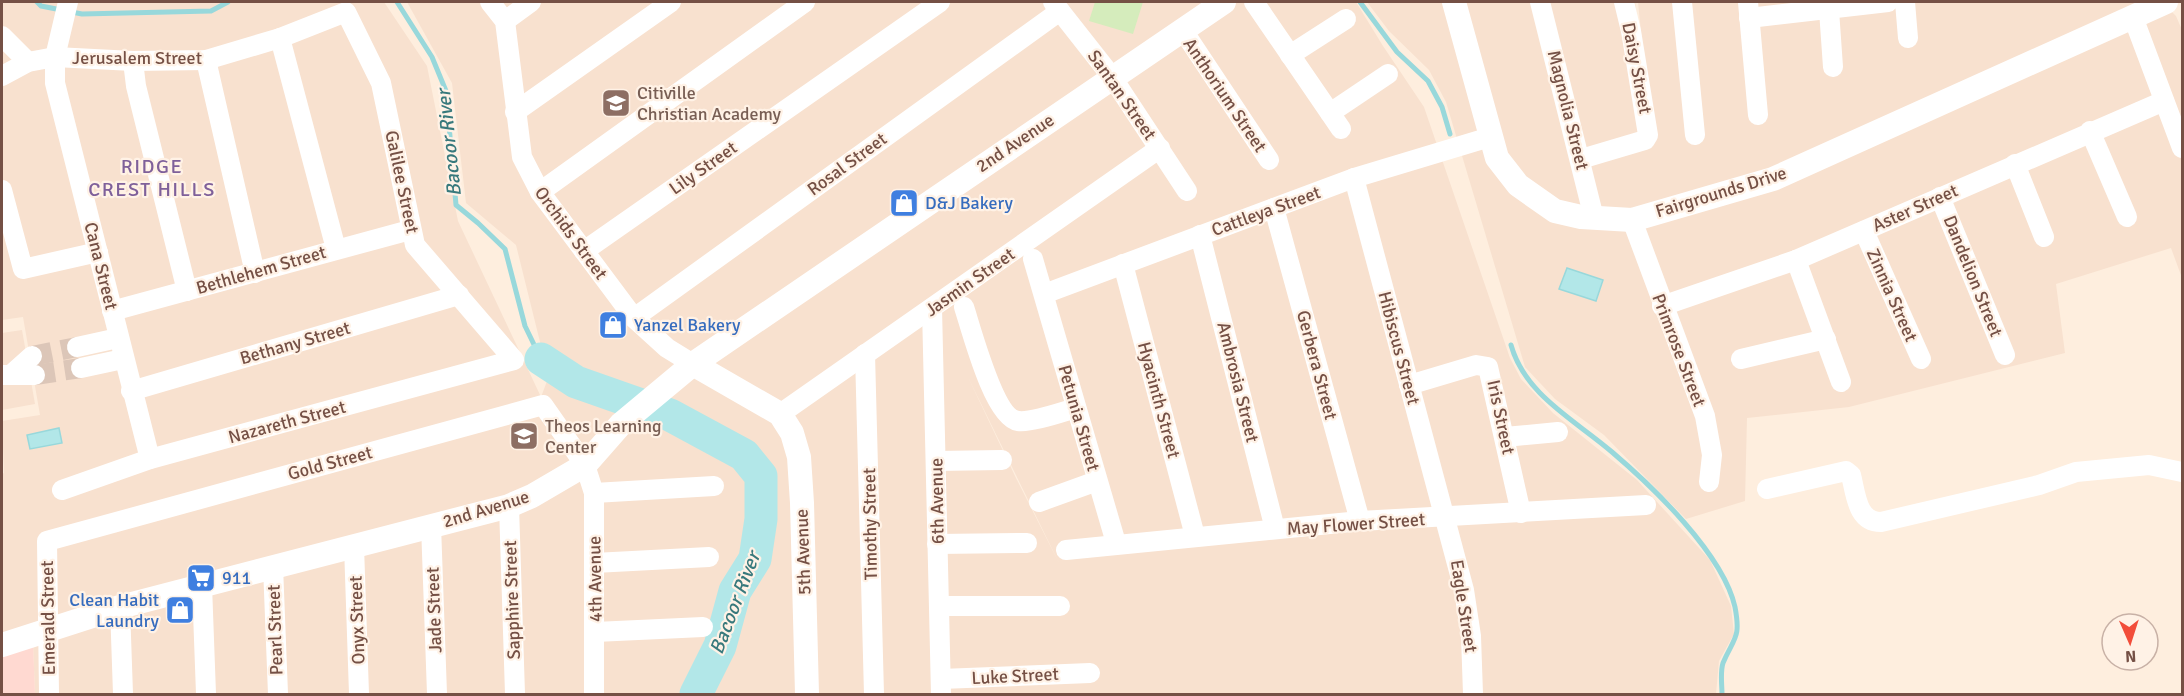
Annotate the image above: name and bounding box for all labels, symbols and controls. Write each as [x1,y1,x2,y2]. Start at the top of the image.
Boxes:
street label: Daisy Street [1617,20,1657,116]
street label: Anthorium Street [1179,34,1271,156]
street label: Santan Street [1083,46,1161,144]
street label: Jerusalem Street [72,47,202,69]
street label: Magnolia Street [1543,48,1593,172]
place label: Citiville Christian Academy [637,82,782,125]
water label: Bacoor River [431,86,467,198]
school or university icon: Citiville Christian Academy [600,87,632,119]
street label: 2nd Avenue [972,109,1058,177]
street label: Galilee Street [380,128,424,236]
street label: Rosal Street [803,128,891,200]
street label: Lily Street [665,137,741,199]
district label: RIDGE CREST HILLS [88,154,216,202]
street label: Fairgrounds Drive [1653,162,1789,222]
street label: Aster Street [1869,179,1961,237]
street label: Cattleya Street [1209,181,1323,241]
street label: Orchids Street [530,182,612,284]
shop icon: D&J Bakery [888,187,920,219]
place label: D&J Bakery [925,192,1014,214]
street label: Dandelion Street [1939,212,2007,340]
street label: Cana Street [79,220,123,312]
street label: Bethlehem Street [193,241,329,299]
street label: Jasmin Street [921,243,1019,321]
street label: Zinnia Street [1862,245,1922,345]
street label: Hibiscus Street [1373,289,1425,407]
street label: Primrose Street [1647,290,1711,410]
street label: Gerbera Street [1292,308,1342,422]
shop icon: Yanzel Bakery [597,309,629,341]
place label: Yanzel Bakery [634,314,741,336]
street label: Bethany Street [237,317,353,369]
street label: Ambrosia Street [1212,320,1264,444]
street label: Hyacinth Street [1133,339,1185,461]
street label: Petunia Street [1053,362,1105,474]
street label: Iris Street [1482,378,1520,456]
street label: Nazareth Street [226,396,348,448]
place label: Theos Learning Center [545,415,662,458]
school or university icon: Theos Learning Center [508,420,540,452]
street label: Gold Street [285,441,375,485]
street label: 6th Avenue [925,458,949,544]
street label: Timothy Street [858,468,882,580]
street label: 2nd Avenue [440,485,532,533]
street label: May Flower Street [1286,508,1426,540]
street label: 5th Avenue [791,509,815,595]
street label: 4th Avenue [583,536,607,622]
street label: Sapphire Street [499,540,525,660]
water label: Bacoor River [704,546,767,658]
street label: Eagle Street [1446,558,1482,654]
street label: Emerald Street [36,560,60,676]
supermarket icon: 911 [185,562,217,594]
place label: 911 [222,567,251,589]
street label: Jade Street [422,567,446,653]
street label: Onyx Street [344,575,370,665]
street label: Pearl Street [262,584,288,676]
place label: Clean Habit Laundry [69,589,160,632]
shop icon: Clean Habit Laundry [164,594,196,626]
north arrow [2100,612,2160,672]
text: N [2125,646,2137,666]
street label: Luke Street [971,663,1059,689]

